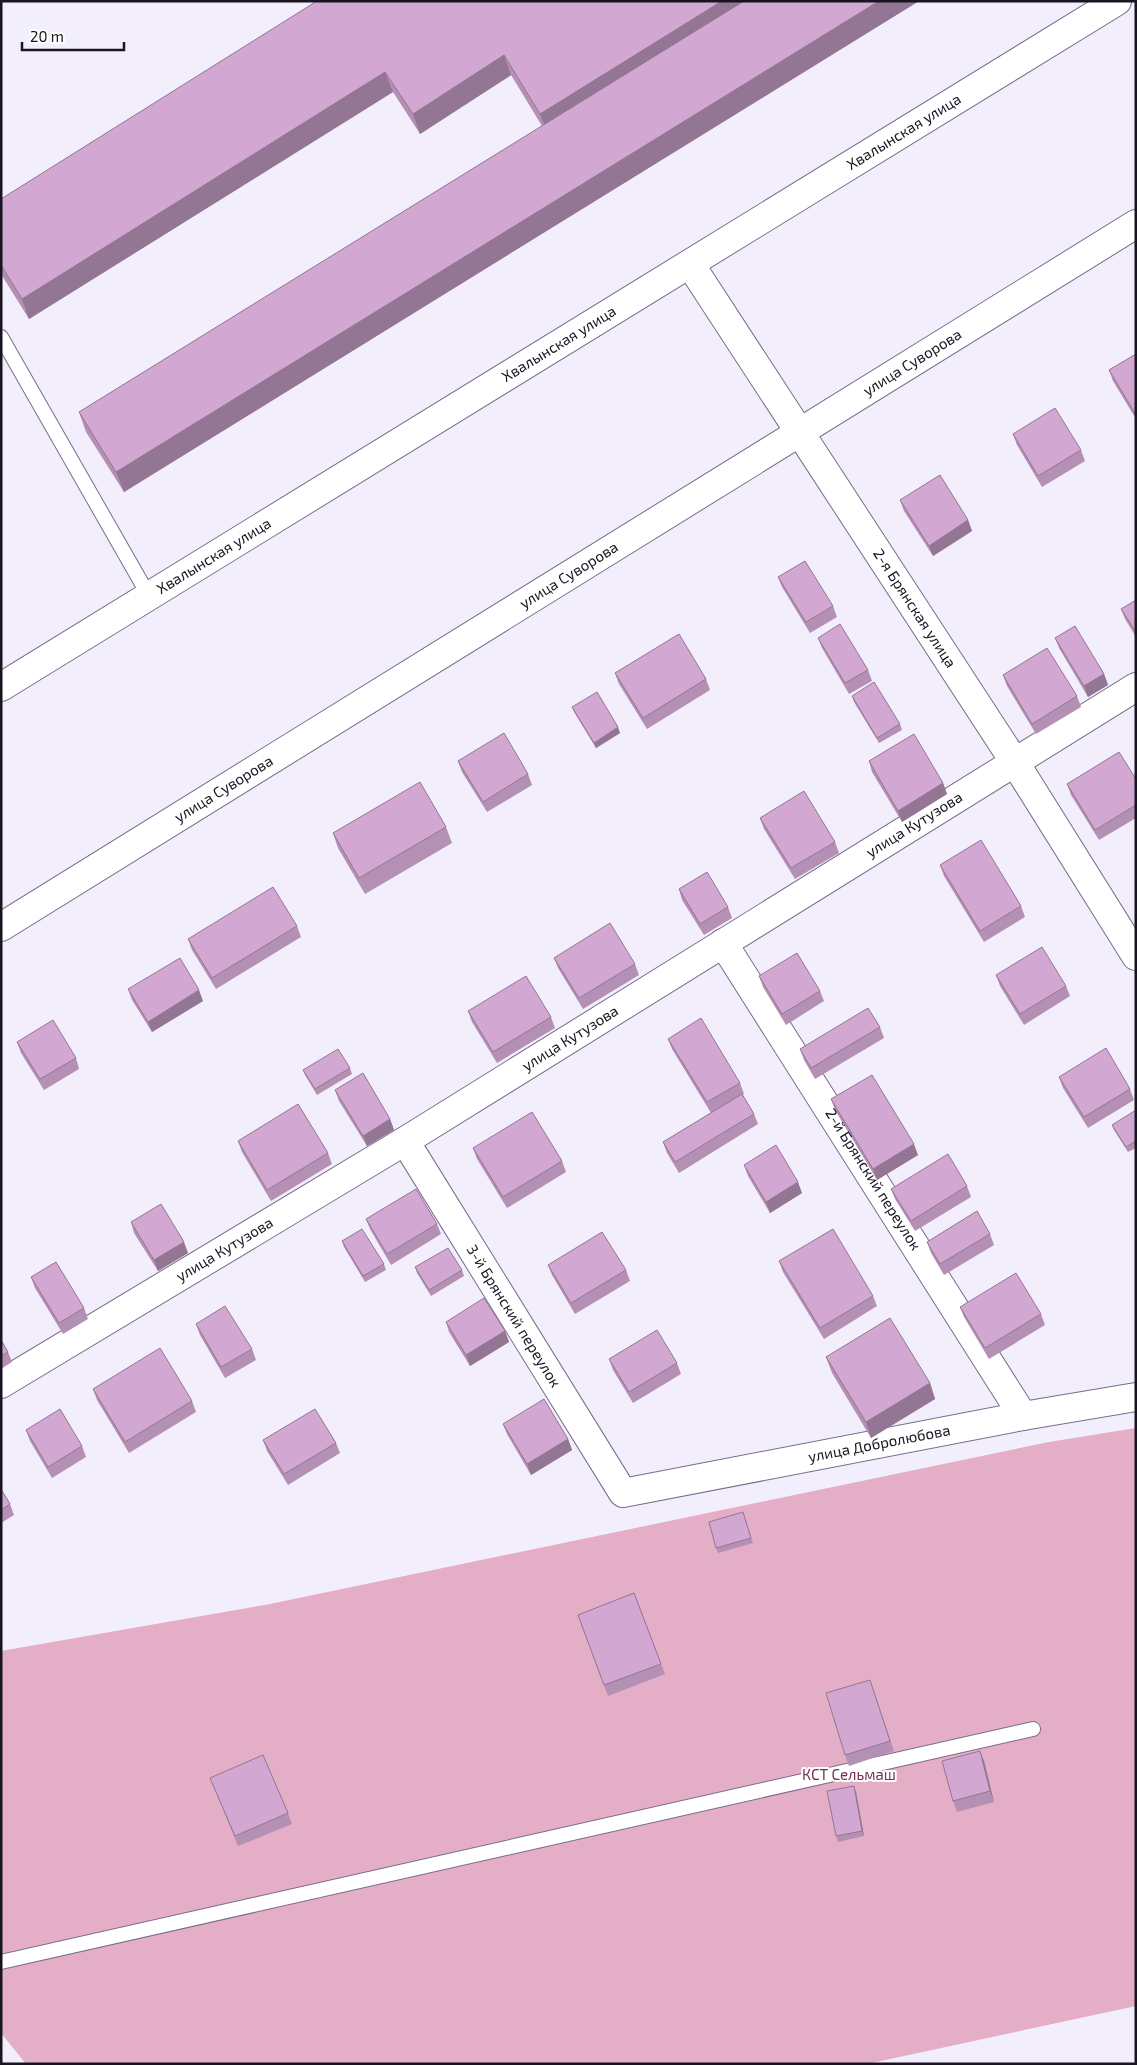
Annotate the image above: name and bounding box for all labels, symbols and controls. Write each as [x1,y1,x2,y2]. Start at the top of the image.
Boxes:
scale bar [22,20,125,52]
text: 20 m [30,27,64,45]
street label: Хвалынская улица [843,89,964,173]
street label: Хвалынская улица [498,301,619,385]
street label: улица Суворова [859,324,964,400]
street label: Хвалынская улица [153,513,274,597]
street label: улица Суворова [516,537,621,613]
street label: 2-я Брянская улица [870,545,961,671]
street label: улица Суворова [171,751,276,826]
street label: улица Кутузова [862,787,965,861]
street label: улица Кутузова [518,1001,621,1075]
street label: 2-й Брянский переулок [822,1105,925,1253]
street label: улица Кутузова [172,1213,276,1286]
street label: 3-й Брянский переулок [463,1241,565,1390]
street label: улица Добролюбова [807,1420,952,1466]
park label: КСТ Сельмаш [802,1765,896,1783]

